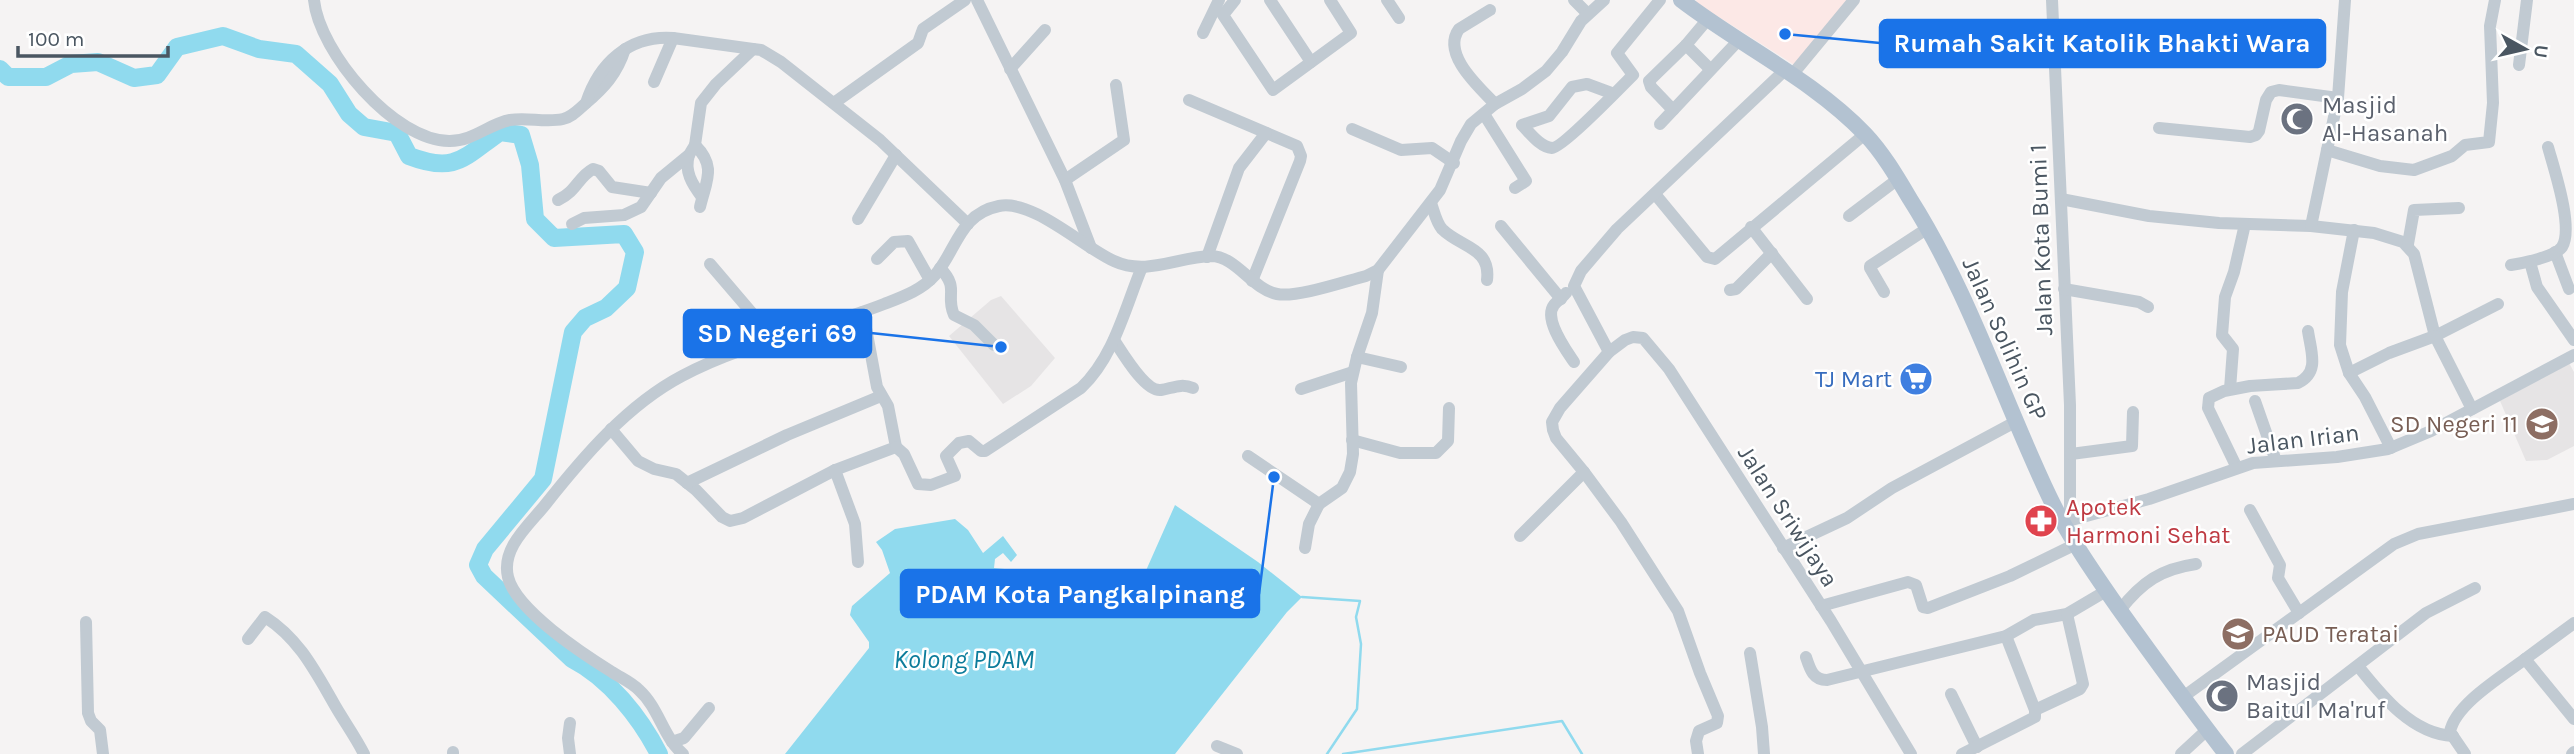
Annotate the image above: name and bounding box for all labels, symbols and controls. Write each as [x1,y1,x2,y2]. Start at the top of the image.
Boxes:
scale bar [18,14,168,58]
north arrow [2490,14,2560,84]
callout: Rumah Sakit Katolik Bhakti Wara [1880,20,2325,67]
text: 100 m [28,27,85,51]
text: Rumah Sakit Katolik Bhakti Wara [1893,28,2311,59]
text: U [2529,43,2553,59]
place label: Masjid Al-Hasanah [2322,91,2448,147]
mosque icon: Masjid Al-Hasanah [2278,100,2316,138]
street label: Jalan Kota Bumi 1 [2024,144,2058,336]
street label: Jalan Solihin GP [1957,253,2053,425]
callout: SD Negeri 69 [684,310,871,357]
text: SD Negeri 69 [697,318,857,349]
supermarket icon: TJ Mart [1897,360,1935,398]
place label: TJ Mart [1815,365,1892,393]
school or university icon: SD Negeri 11 [2523,405,2561,443]
place label: SD Negeri 11 [2390,410,2518,438]
street label: Jalan Irian [2245,418,2361,460]
street label: Jalan Sriwijaya [1732,440,1844,592]
place label: Apotek Harmoni Sehat [2066,493,2230,549]
pharmacy icon: Apotek Harmoni Sehat [2022,502,2060,540]
callout: PDAM Kota Pangkalpinang [901,570,1259,617]
text: PDAM Kota Pangkalpinang [915,579,1245,610]
school or university icon: PAUD Teratai [2219,615,2257,653]
place label: PAUD Teratai [2262,620,2399,648]
water label: Kolong PDAM [894,644,1035,675]
place label: Masjid Baitul Ma'ruf [2246,668,2386,724]
mosque icon: Masjid Baitul Ma'ruf [2203,677,2241,715]

